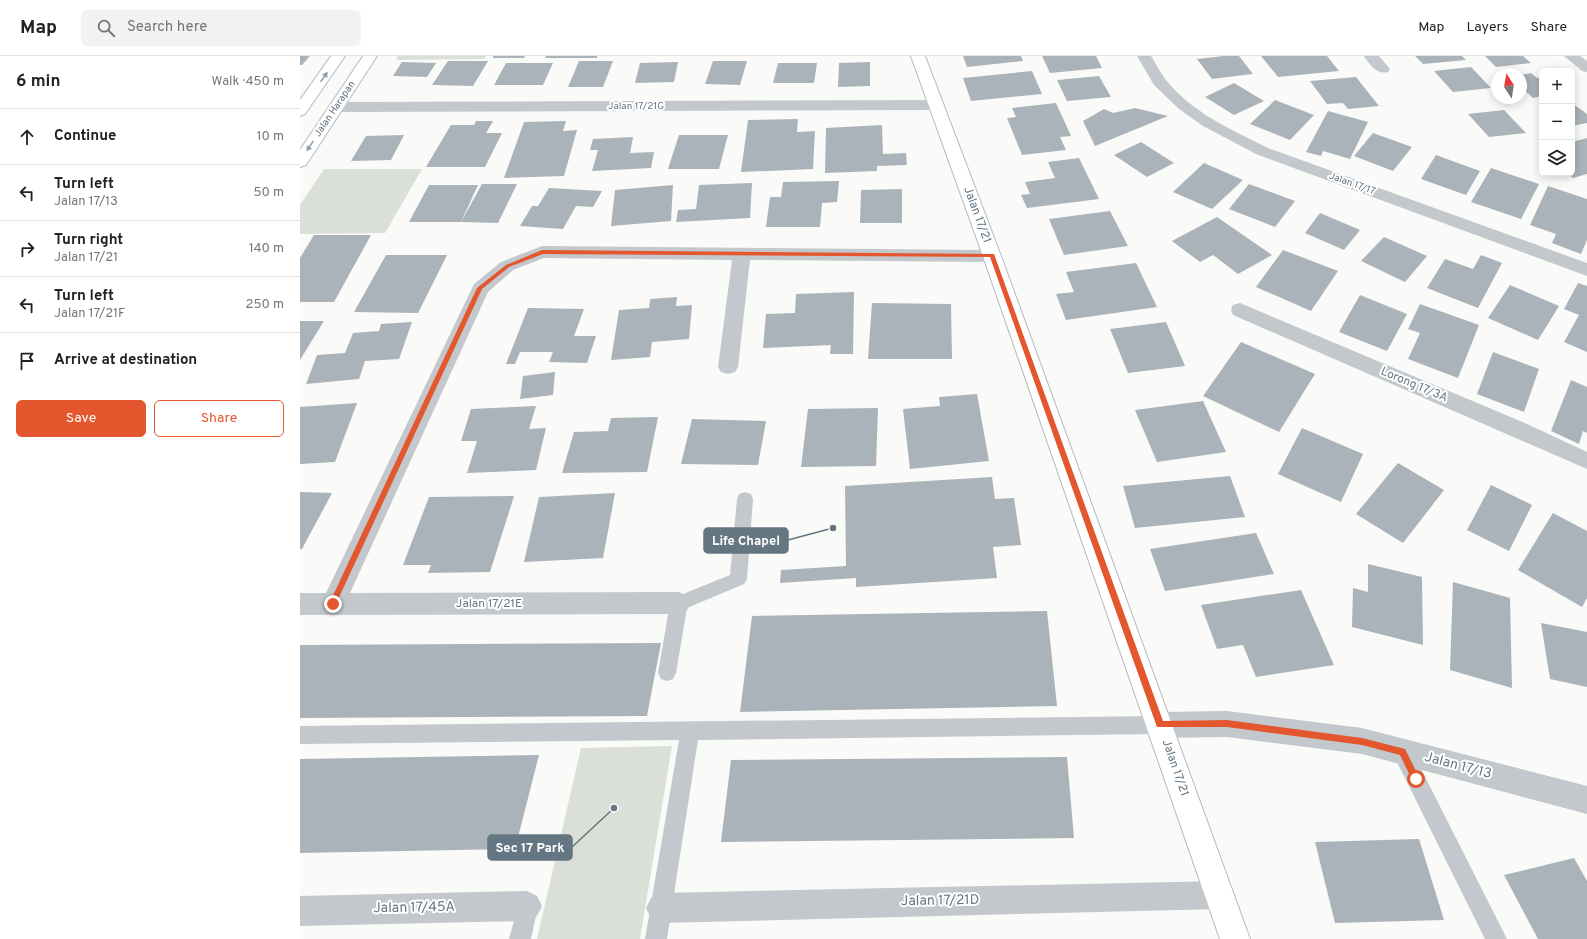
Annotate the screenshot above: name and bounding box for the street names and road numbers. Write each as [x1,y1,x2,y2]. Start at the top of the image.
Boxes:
street label: Jalan Harapan [312,79,358,139]
street label: Jalan 17/21G [608,100,664,113]
street label: Jalan 17/17 [1327,170,1377,198]
street label: Jalan 17/21 [959,184,995,246]
street label: Lorong 17/3A [1378,364,1450,406]
street label: Jalan 17/21E [456,596,522,612]
street label: Jalan 17/21 [1158,737,1192,799]
street label: Jalan 17/13 [1423,749,1493,783]
street label: Jalan 17/21D [901,892,979,910]
street label: Jalan 17/45A [373,899,455,917]

